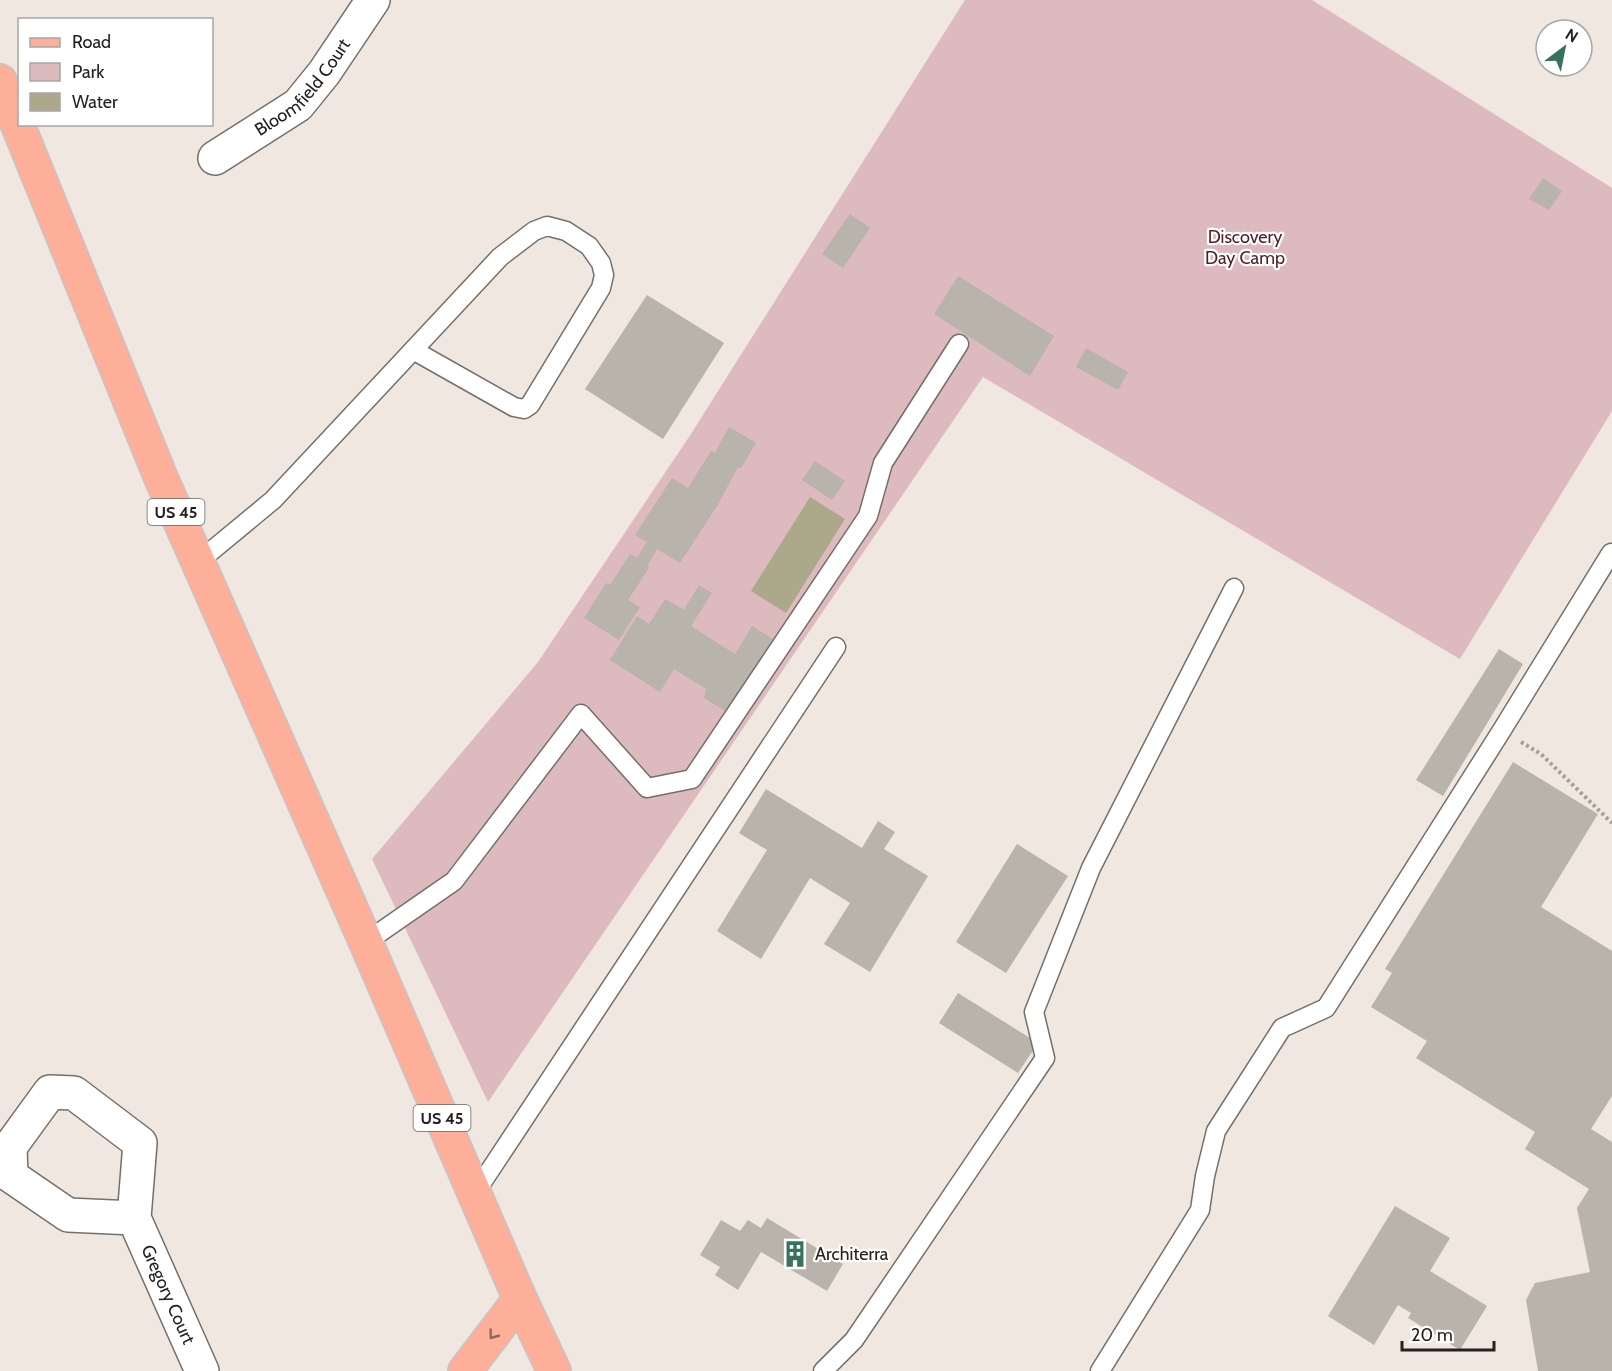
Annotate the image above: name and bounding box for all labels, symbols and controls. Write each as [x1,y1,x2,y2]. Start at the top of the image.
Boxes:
legend [18,18,213,126]
north arrow [1534,18,1594,78]
text: N [1562,25,1582,47]
text: Road [72,31,111,53]
street label: Bloomfield Court [251,34,355,141]
text: Park [72,61,105,83]
text: Water [72,91,118,113]
park label: Discovery Day Camp [1205,226,1285,269]
road number: US 45 [148,499,204,525]
road number: US 45 [414,1105,470,1131]
building icon: Architerra [780,1239,810,1269]
street label: Gregory Court [136,1241,200,1348]
place label: Architerra [815,1243,889,1265]
scale bar [1402,1314,1494,1352]
text: 20 m [1411,1324,1453,1346]
one-way arrow [489,1328,500,1339]

